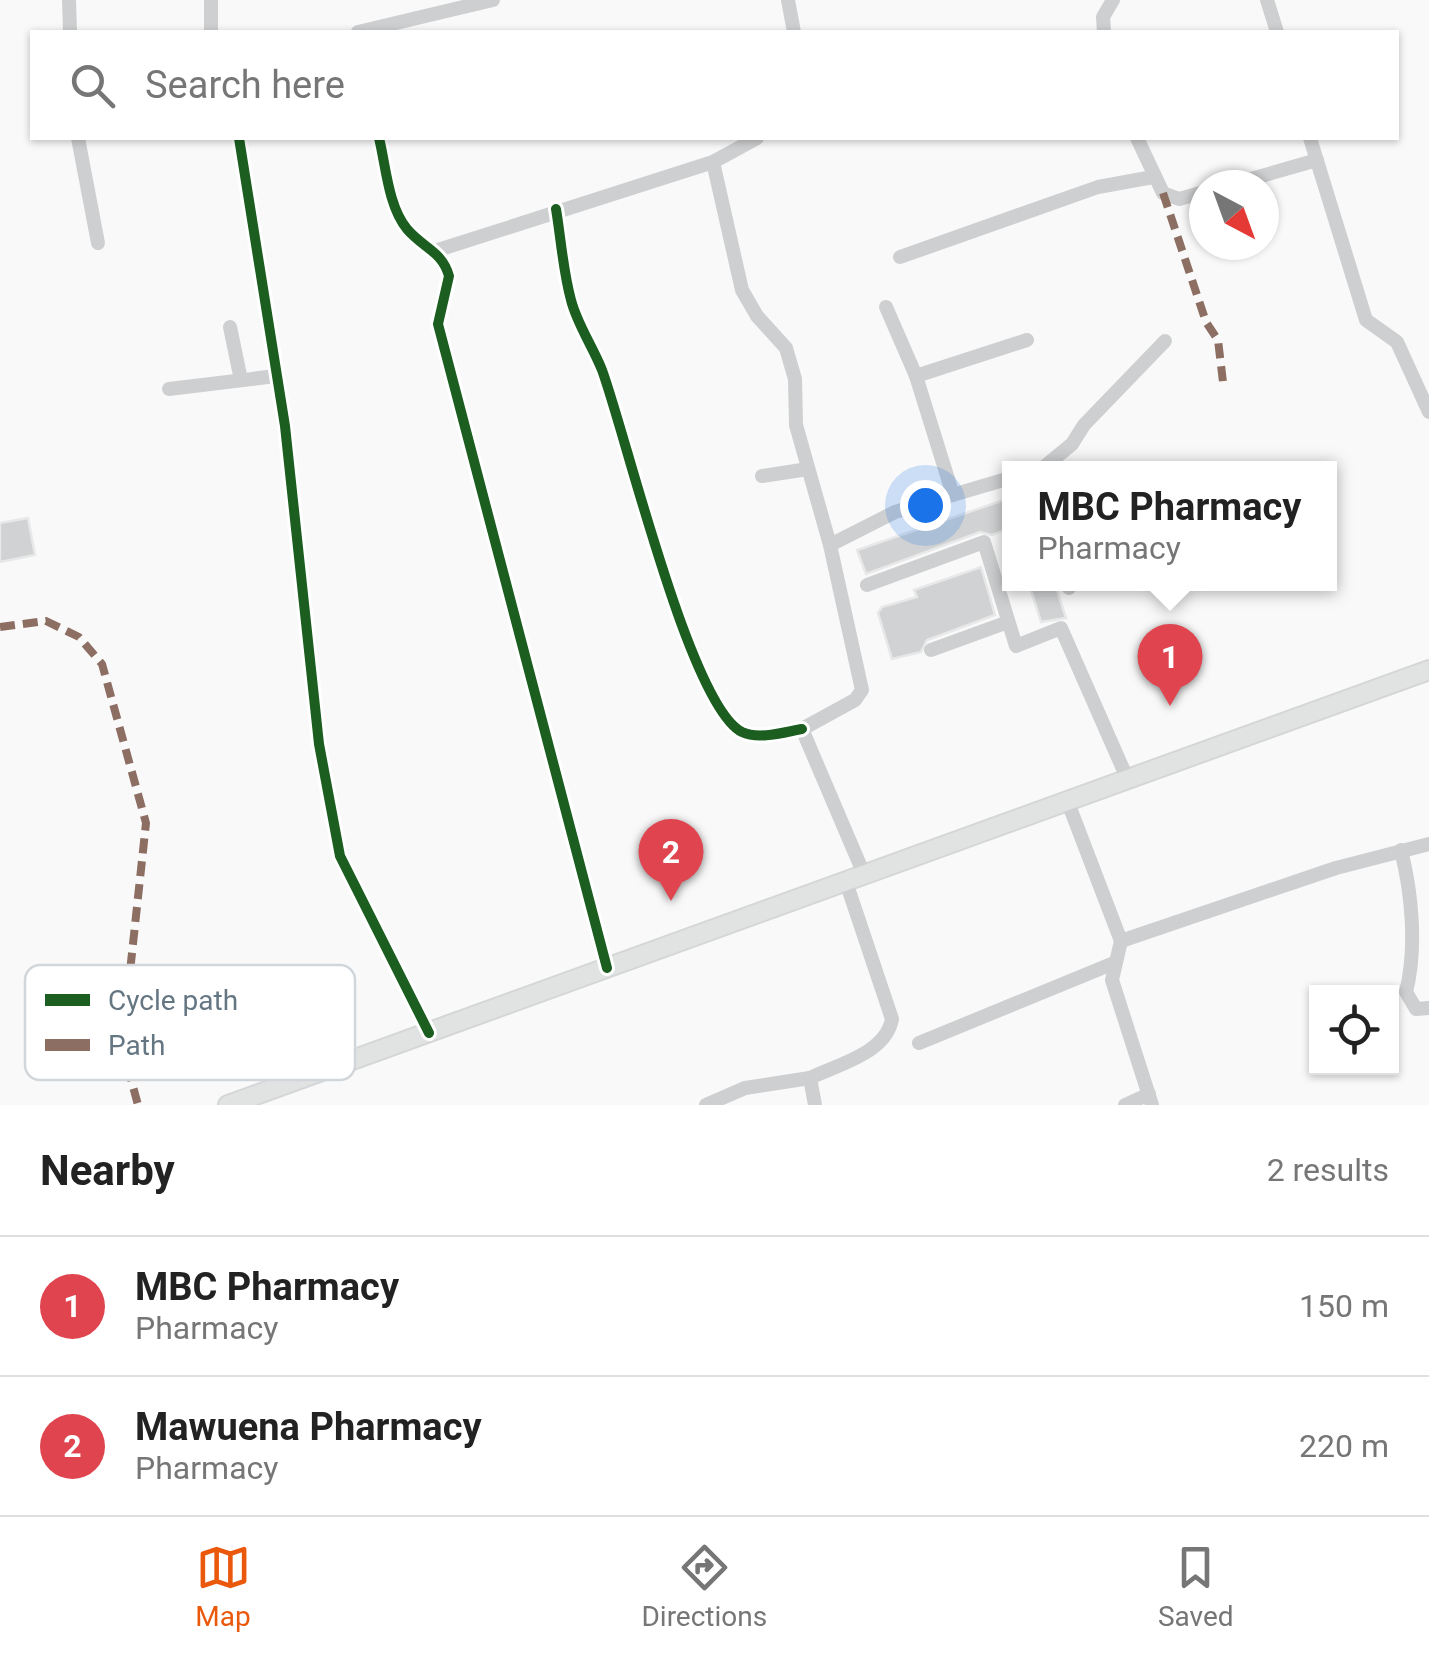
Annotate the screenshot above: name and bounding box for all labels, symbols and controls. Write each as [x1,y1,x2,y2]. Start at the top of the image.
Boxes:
search box [30,30,1399,140]
icon: search [65,58,120,113]
text: Search here [145,63,345,107]
north arrow [1189,170,1279,260]
popup [1002,461,1337,591]
your location [900,480,951,531]
text: MBC Pharmacy [1037,485,1302,529]
text: Pharmacy [1037,529,1181,567]
pin: 1 [1138,624,1202,706]
pin: 2 [638,818,704,901]
legend [25,965,355,1080]
text: Cycle path [108,984,238,1017]
map controls [1309,985,1399,1075]
button: locate [1309,985,1399,1075]
text: Path [108,1029,165,1062]
text: Nearby [40,1146,175,1195]
text: 2 results [1267,1151,1389,1189]
text: MBC Pharmacy [135,1265,399,1309]
text: 1 [63,1287,82,1325]
text: 150 m [1299,1287,1389,1325]
text: Pharmacy [135,1309,278,1347]
text: Mawuena Pharmacy [135,1405,482,1449]
text: 2 [63,1427,82,1465]
text: 220 m [1299,1427,1389,1465]
text: Pharmacy [135,1449,278,1487]
tab: Map [195,1540,251,1633]
tab: Directions [641,1540,767,1633]
tab: Saved [1158,1540,1234,1633]

